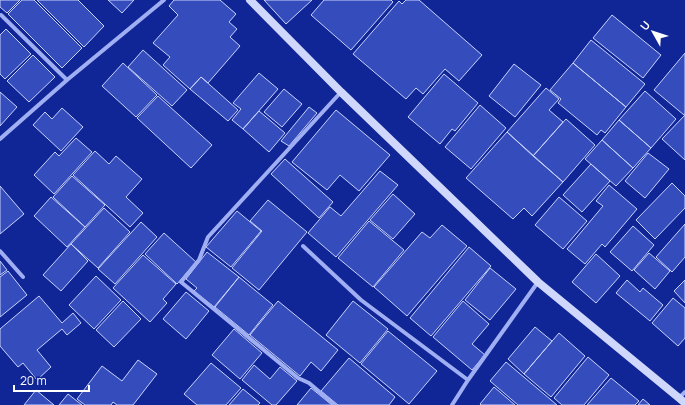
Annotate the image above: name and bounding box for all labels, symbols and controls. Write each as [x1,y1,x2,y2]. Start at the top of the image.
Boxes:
north arrow [633,12,673,52]
text: U [637,18,653,33]
scale bar [14,367,89,393]
text: 20 m [20,372,47,389]

